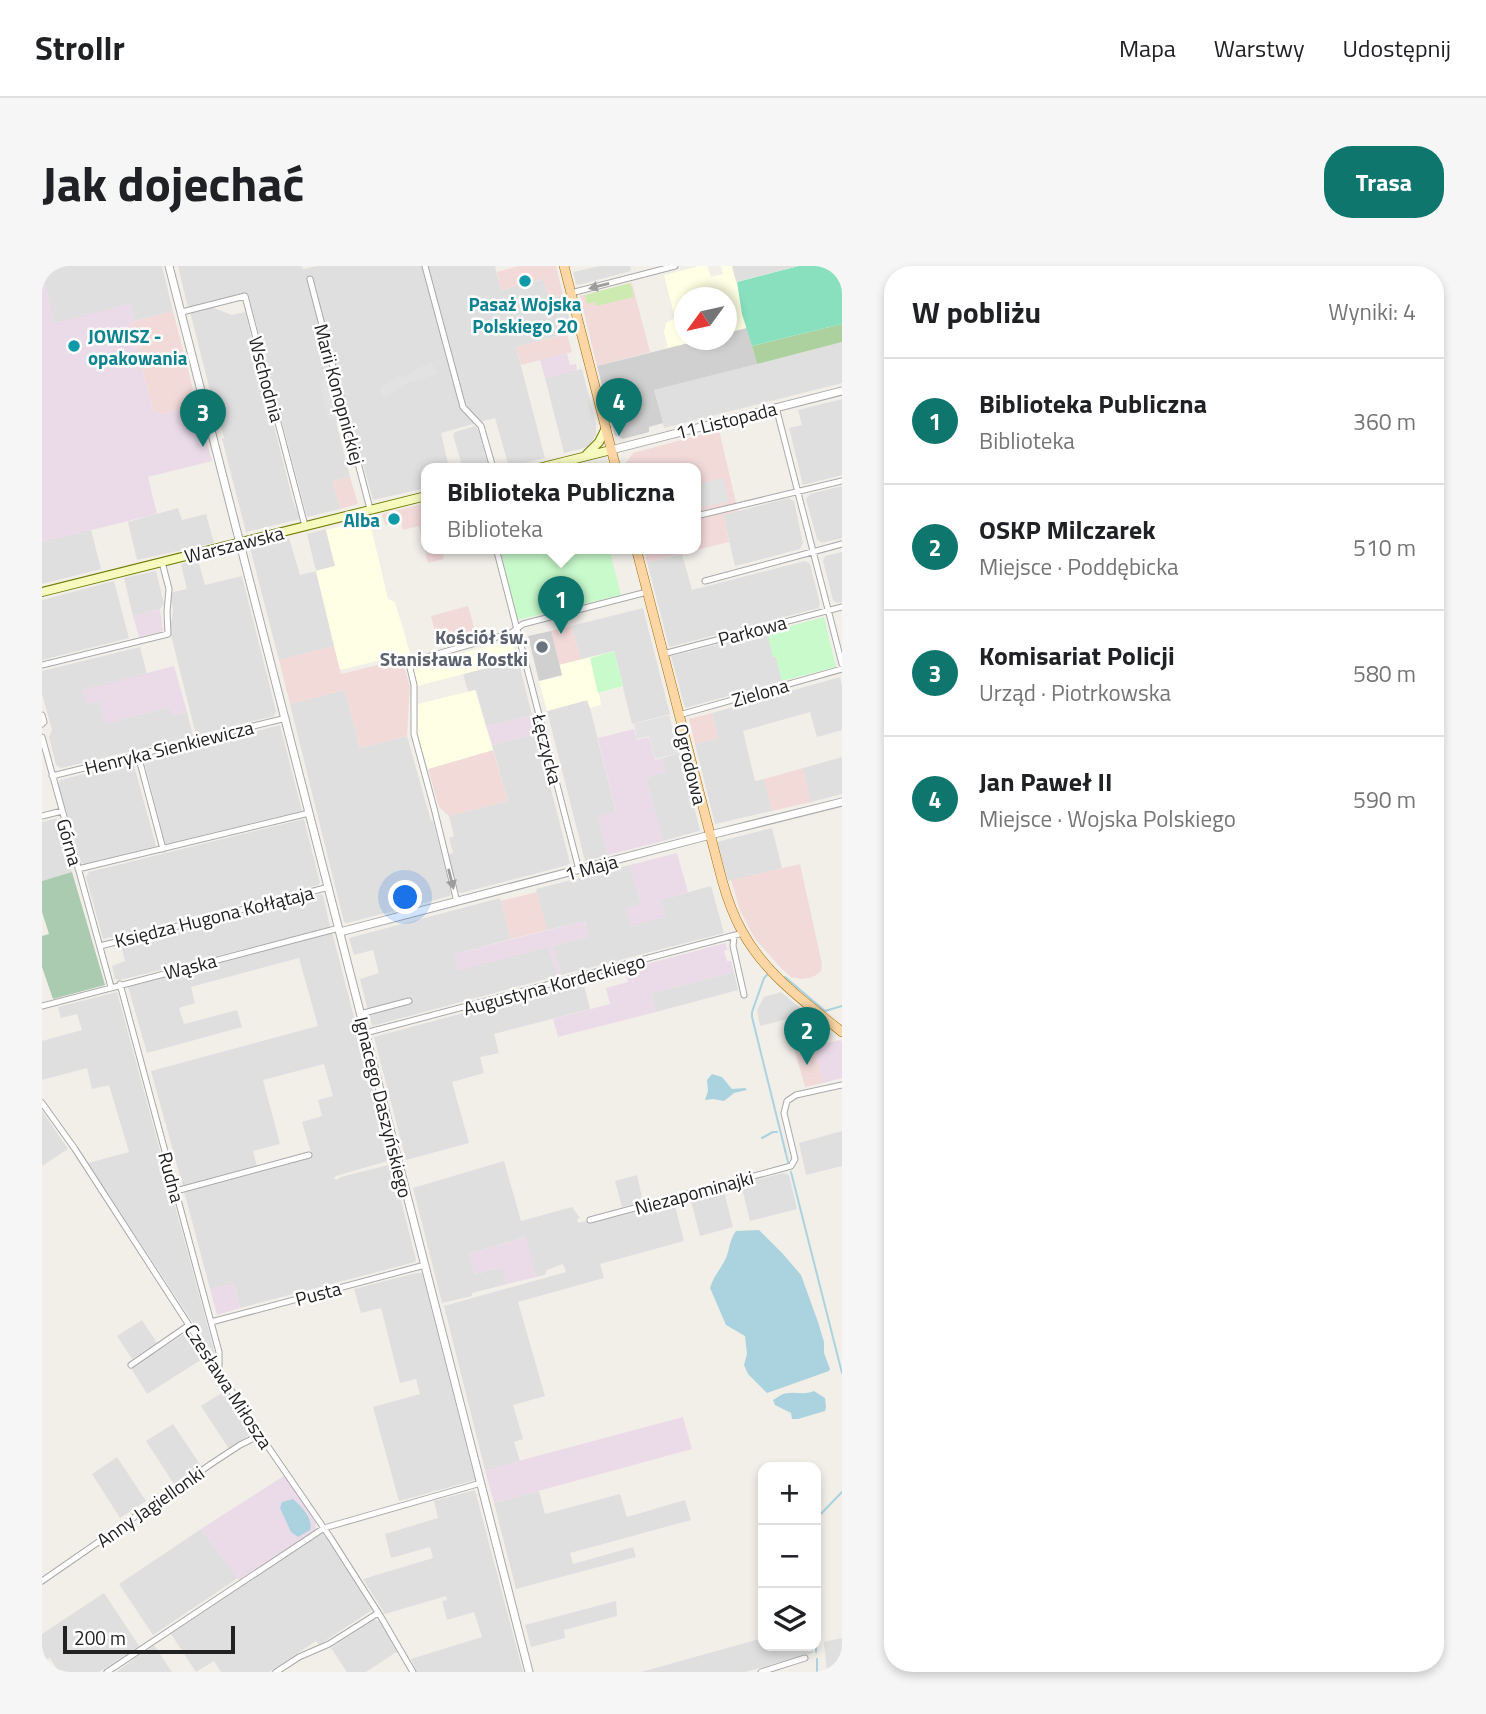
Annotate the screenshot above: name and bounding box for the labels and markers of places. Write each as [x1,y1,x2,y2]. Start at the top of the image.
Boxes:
marker: Pasaż Wojska Polskiego 20 [517,273,533,289]
place label: Pasaż Wojska Polskiego 20 [468,289,582,340]
place label: JOWISZ - opakowania [88,321,188,372]
marker: JOWISZ - opakowania [66,338,82,354]
pin: 4 [596,378,642,436]
pin: 3 [180,389,226,447]
place label: Alba [343,505,380,534]
marker: Alba [386,511,402,527]
pin: 1 [538,576,584,634]
place label: Kościół św. Stanisława Kostki [380,622,528,673]
marker: Kościół św. Stanisława Kostki [534,639,550,655]
pin: 2 [784,1007,830,1065]

